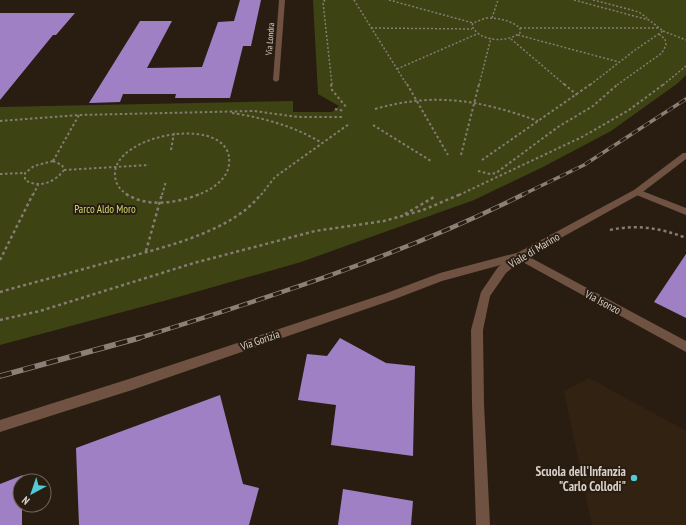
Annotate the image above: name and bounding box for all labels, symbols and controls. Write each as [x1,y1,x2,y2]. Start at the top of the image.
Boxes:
street label: Via Londra [263,22,276,57]
park label: Parco Aldo Moro [74,202,136,216]
street label: Viale di Marino [505,229,562,271]
street label: Via Isonzo [582,286,624,317]
street label: Via Gorizia [238,327,281,354]
place label: Scuola dell'Infanzia "Carlo Collodi" [536,463,626,495]
north arrow [12,473,52,513]
marker: Scuola dell'Infanzia "Carlo Collodi" [629,473,639,483]
text: N [19,493,32,508]

